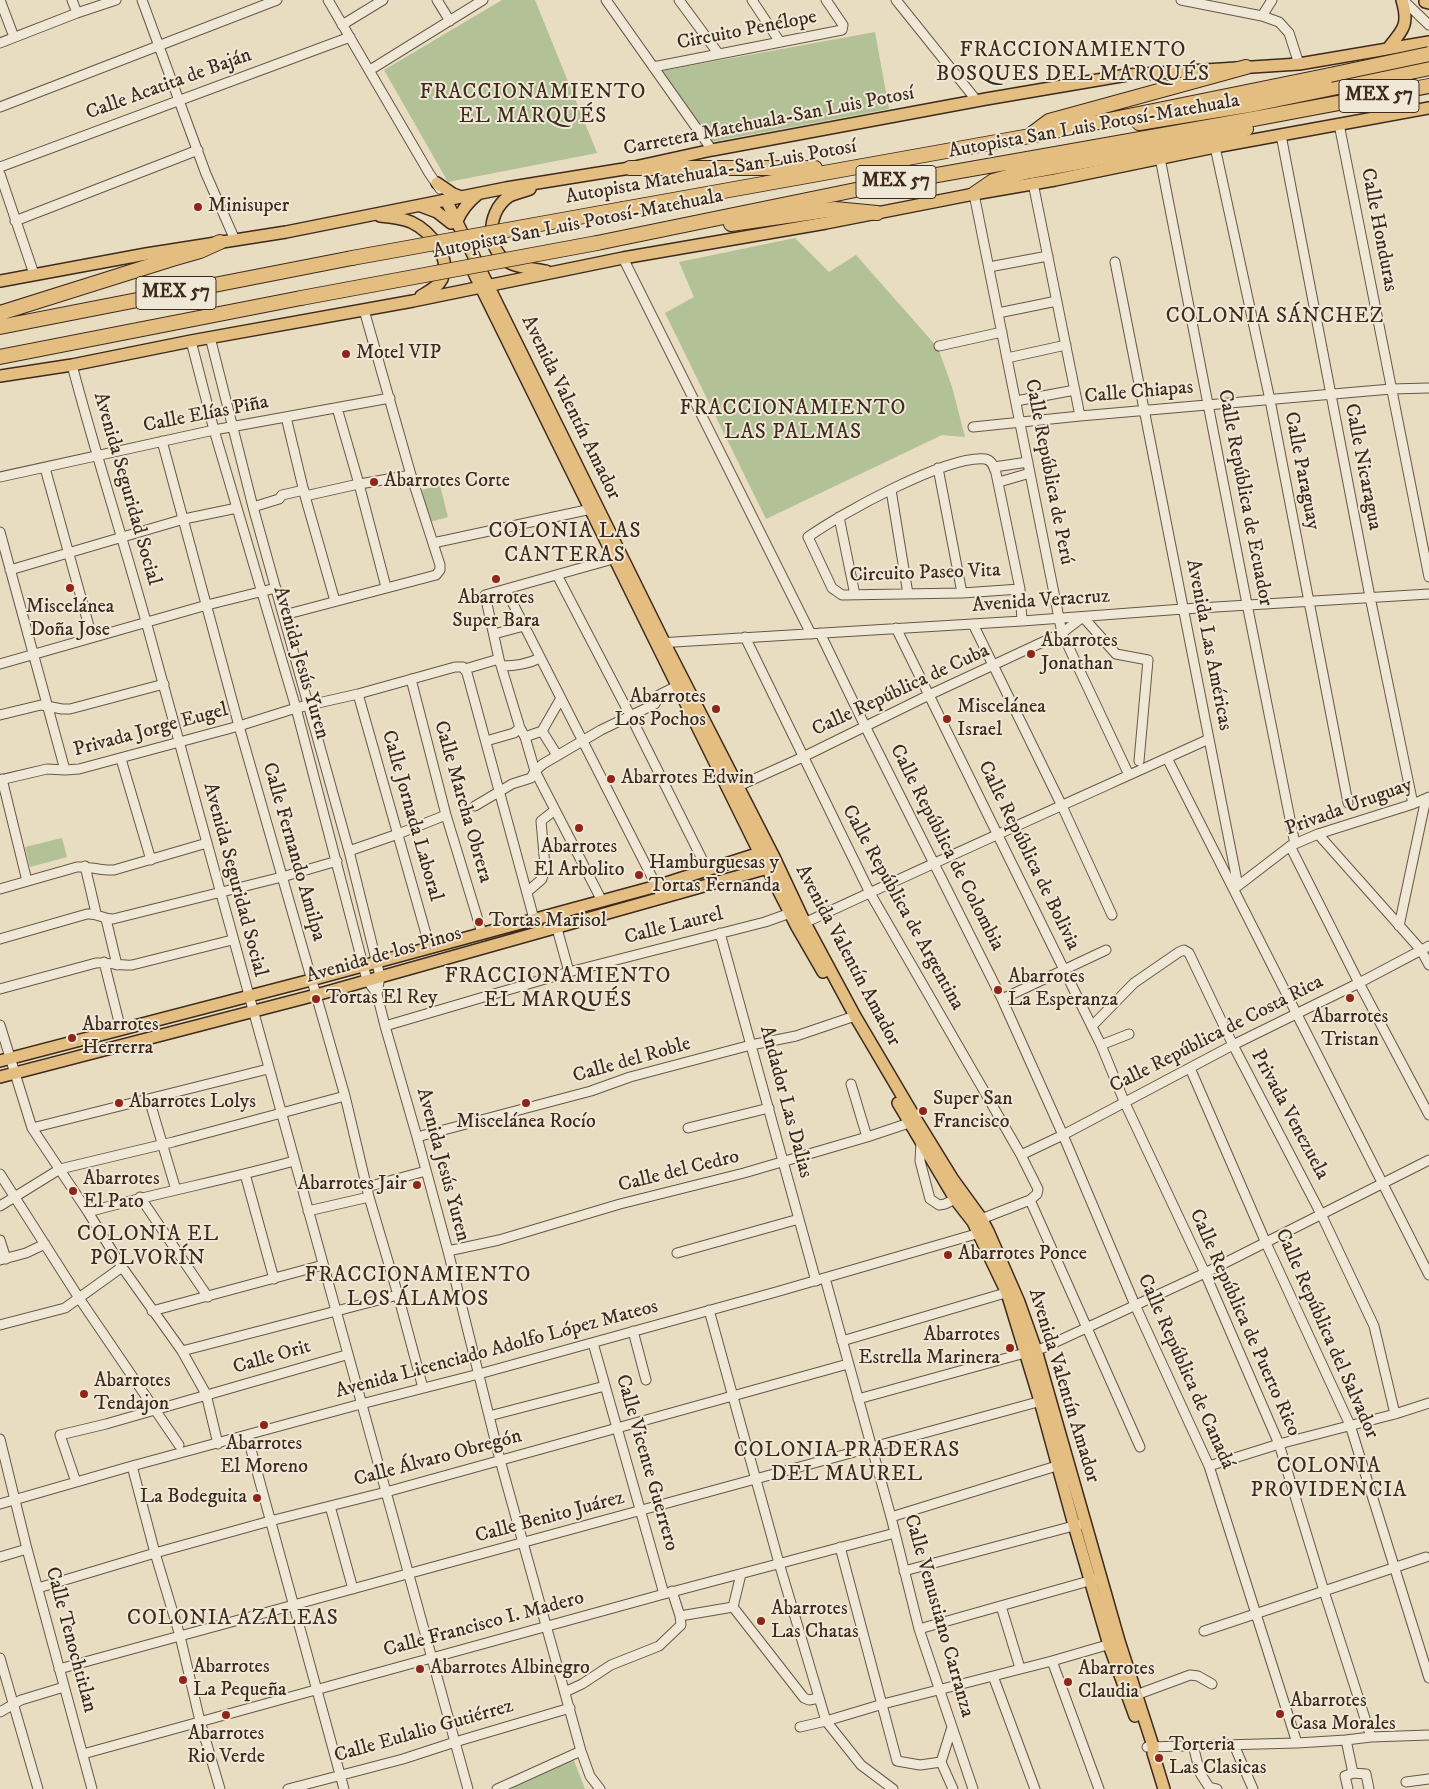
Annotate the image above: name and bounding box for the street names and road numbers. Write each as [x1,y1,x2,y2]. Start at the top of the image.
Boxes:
street label: Circuito Penélope [675,6,819,56]
street label: Calle Acatita de Baján [83,44,255,126]
road number: MEX 57 [1339,80,1419,112]
street label: Carretera Matehuala-San Luis Potosí [622,82,916,162]
street label: Autopista San Luis Potosí-Matehuala [947,90,1241,164]
street label: Autopista Matehuala-San Luis Potosí [564,136,858,210]
road number: MEX 57 [856,166,936,198]
street label: Calle Honduras [1354,166,1402,294]
street label: Autopista San Luis Potosí-Matehuala [431,185,725,265]
road number: MEX 57 [136,276,216,310]
street label: Avenida Valentín Amador [515,312,625,504]
street label: Calle Chiapas [1084,376,1194,410]
street label: Calle República de Perú [1018,377,1078,567]
street label: Calle República de Ecuador [1211,388,1277,608]
street label: Avenida Seguridad Social [87,390,165,588]
street label: Calle Elías Piña [141,391,271,439]
street label: Calle Nicaragua [1338,402,1386,532]
street label: Calle Paraguay [1278,410,1324,532]
street label: Avenida Las Américas [1180,557,1236,733]
street label: Circuito Paseo Vita [849,559,1001,589]
street label: Avenida Jesús Yuren [267,584,333,742]
street label: Avenida Veracruz [971,585,1111,619]
street label: Calle República de Cuba [809,639,993,743]
street label: Privada Jorge Eugel [71,699,231,763]
street label: Calle Marcha Obrera [427,718,497,886]
street label: Calle Jornada Laboral [375,728,447,904]
street label: Calle República de Colombia [883,741,1009,955]
street label: Calle República de Bolivia [972,757,1084,955]
street label: Calle Fernando Amilpa [256,760,330,944]
street label: Privada Uruguay [1282,774,1416,842]
street label: Avenida Seguridad Social [197,780,271,980]
street label: Calle República de Argentina [836,801,968,1015]
street label: Avenida Valentín Amador [789,861,905,1051]
street label: Calle Laurel [622,903,726,951]
street label: Avenida de los Pinos [304,922,464,990]
street label: Calle República de Costa Rica [1106,971,1328,1099]
street label: Andador Las Dalias [753,1023,817,1181]
street label: Calle del Roble [570,1033,694,1089]
street label: Privada Venezuela [1245,1046,1333,1184]
street label: Avenida Jesús Yuren [410,1086,474,1244]
street label: Calle del Cedro [616,1145,742,1199]
street label: Calle República de Puerto Rico [1183,1206,1305,1440]
street label: Calle República del Salvador [1269,1225,1383,1443]
street label: Calle República de Canadá [1131,1271,1239,1473]
street label: Avenida Valentín Amador [1022,1286,1104,1486]
street label: Avenida Licenciado Adolfo López Mateos [333,1295,661,1405]
street label: Calle Orit [231,1336,313,1380]
street label: Calle Vicente Guerrero [609,1372,683,1554]
street label: Calle Álvaro Obregón [351,1425,525,1493]
street label: Calle Benito Juárez [473,1487,627,1549]
street label: Calle Venustiano Carranza [898,1512,978,1720]
street label: Calle Tenochtitlan [39,1565,101,1715]
street label: Calle Francisco I. Madero [381,1587,587,1663]
street label: Calle Eulalio Gutiérrez [332,1695,516,1769]

